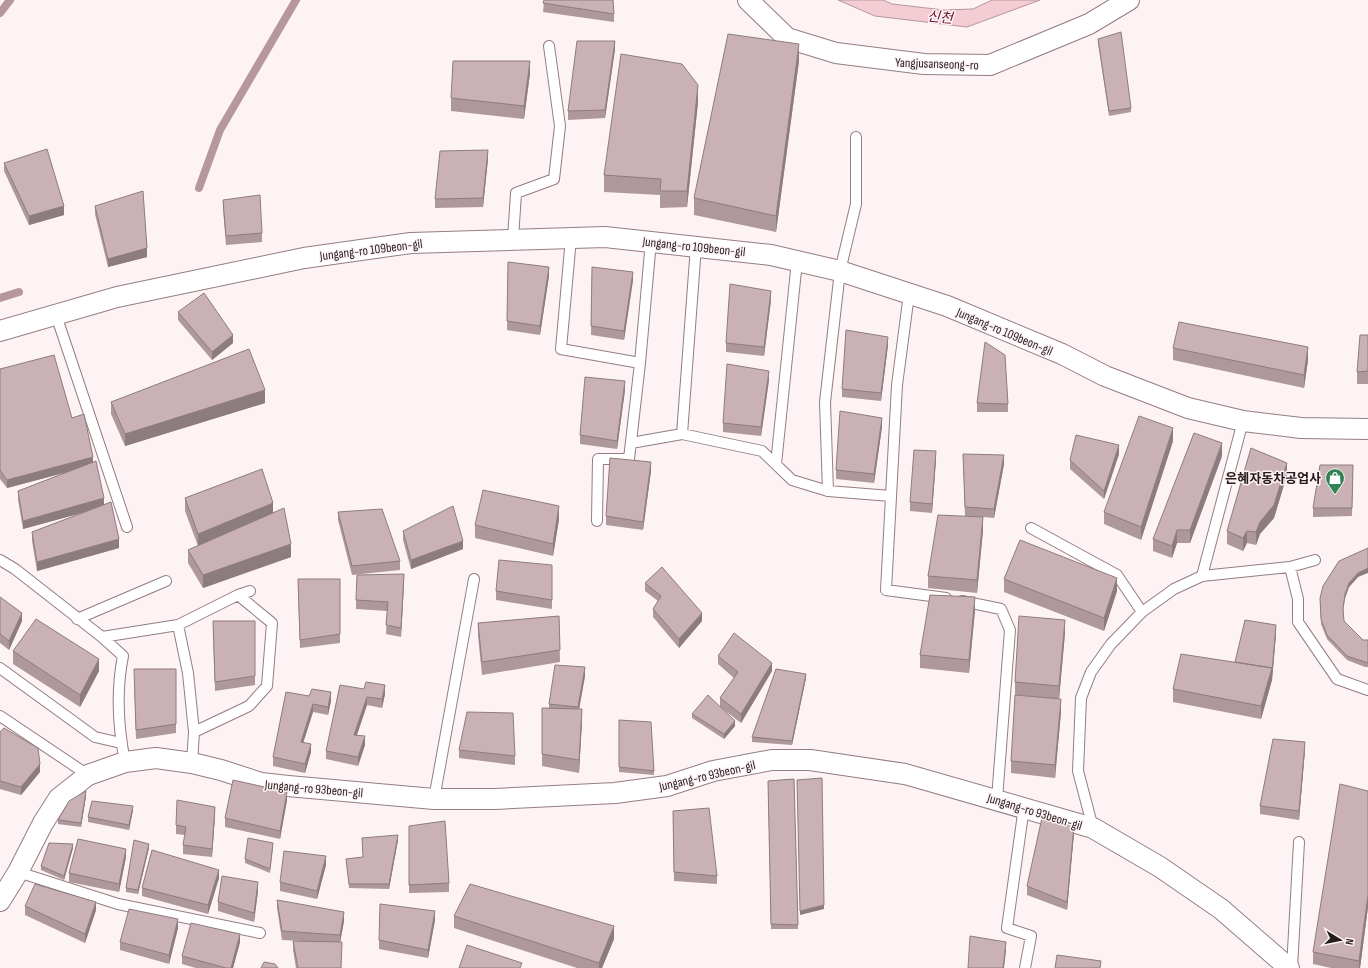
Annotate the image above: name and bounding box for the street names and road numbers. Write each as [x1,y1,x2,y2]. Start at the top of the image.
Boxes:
street label: Yangjusanseong-ro [895,55,979,73]
street label: Jungang-ro 109beon-gil [641,234,746,260]
street label: Jungang-ro 109beon-gil [318,236,423,264]
street label: Jungang-ro 109beon-gil [953,304,1055,359]
street label: Jungang-ro 93beon-gil [657,757,757,795]
street label: Jungang-ro 93beon-gil [263,777,364,801]
street label: Jungang-ro 93beon-gil [984,790,1084,834]

